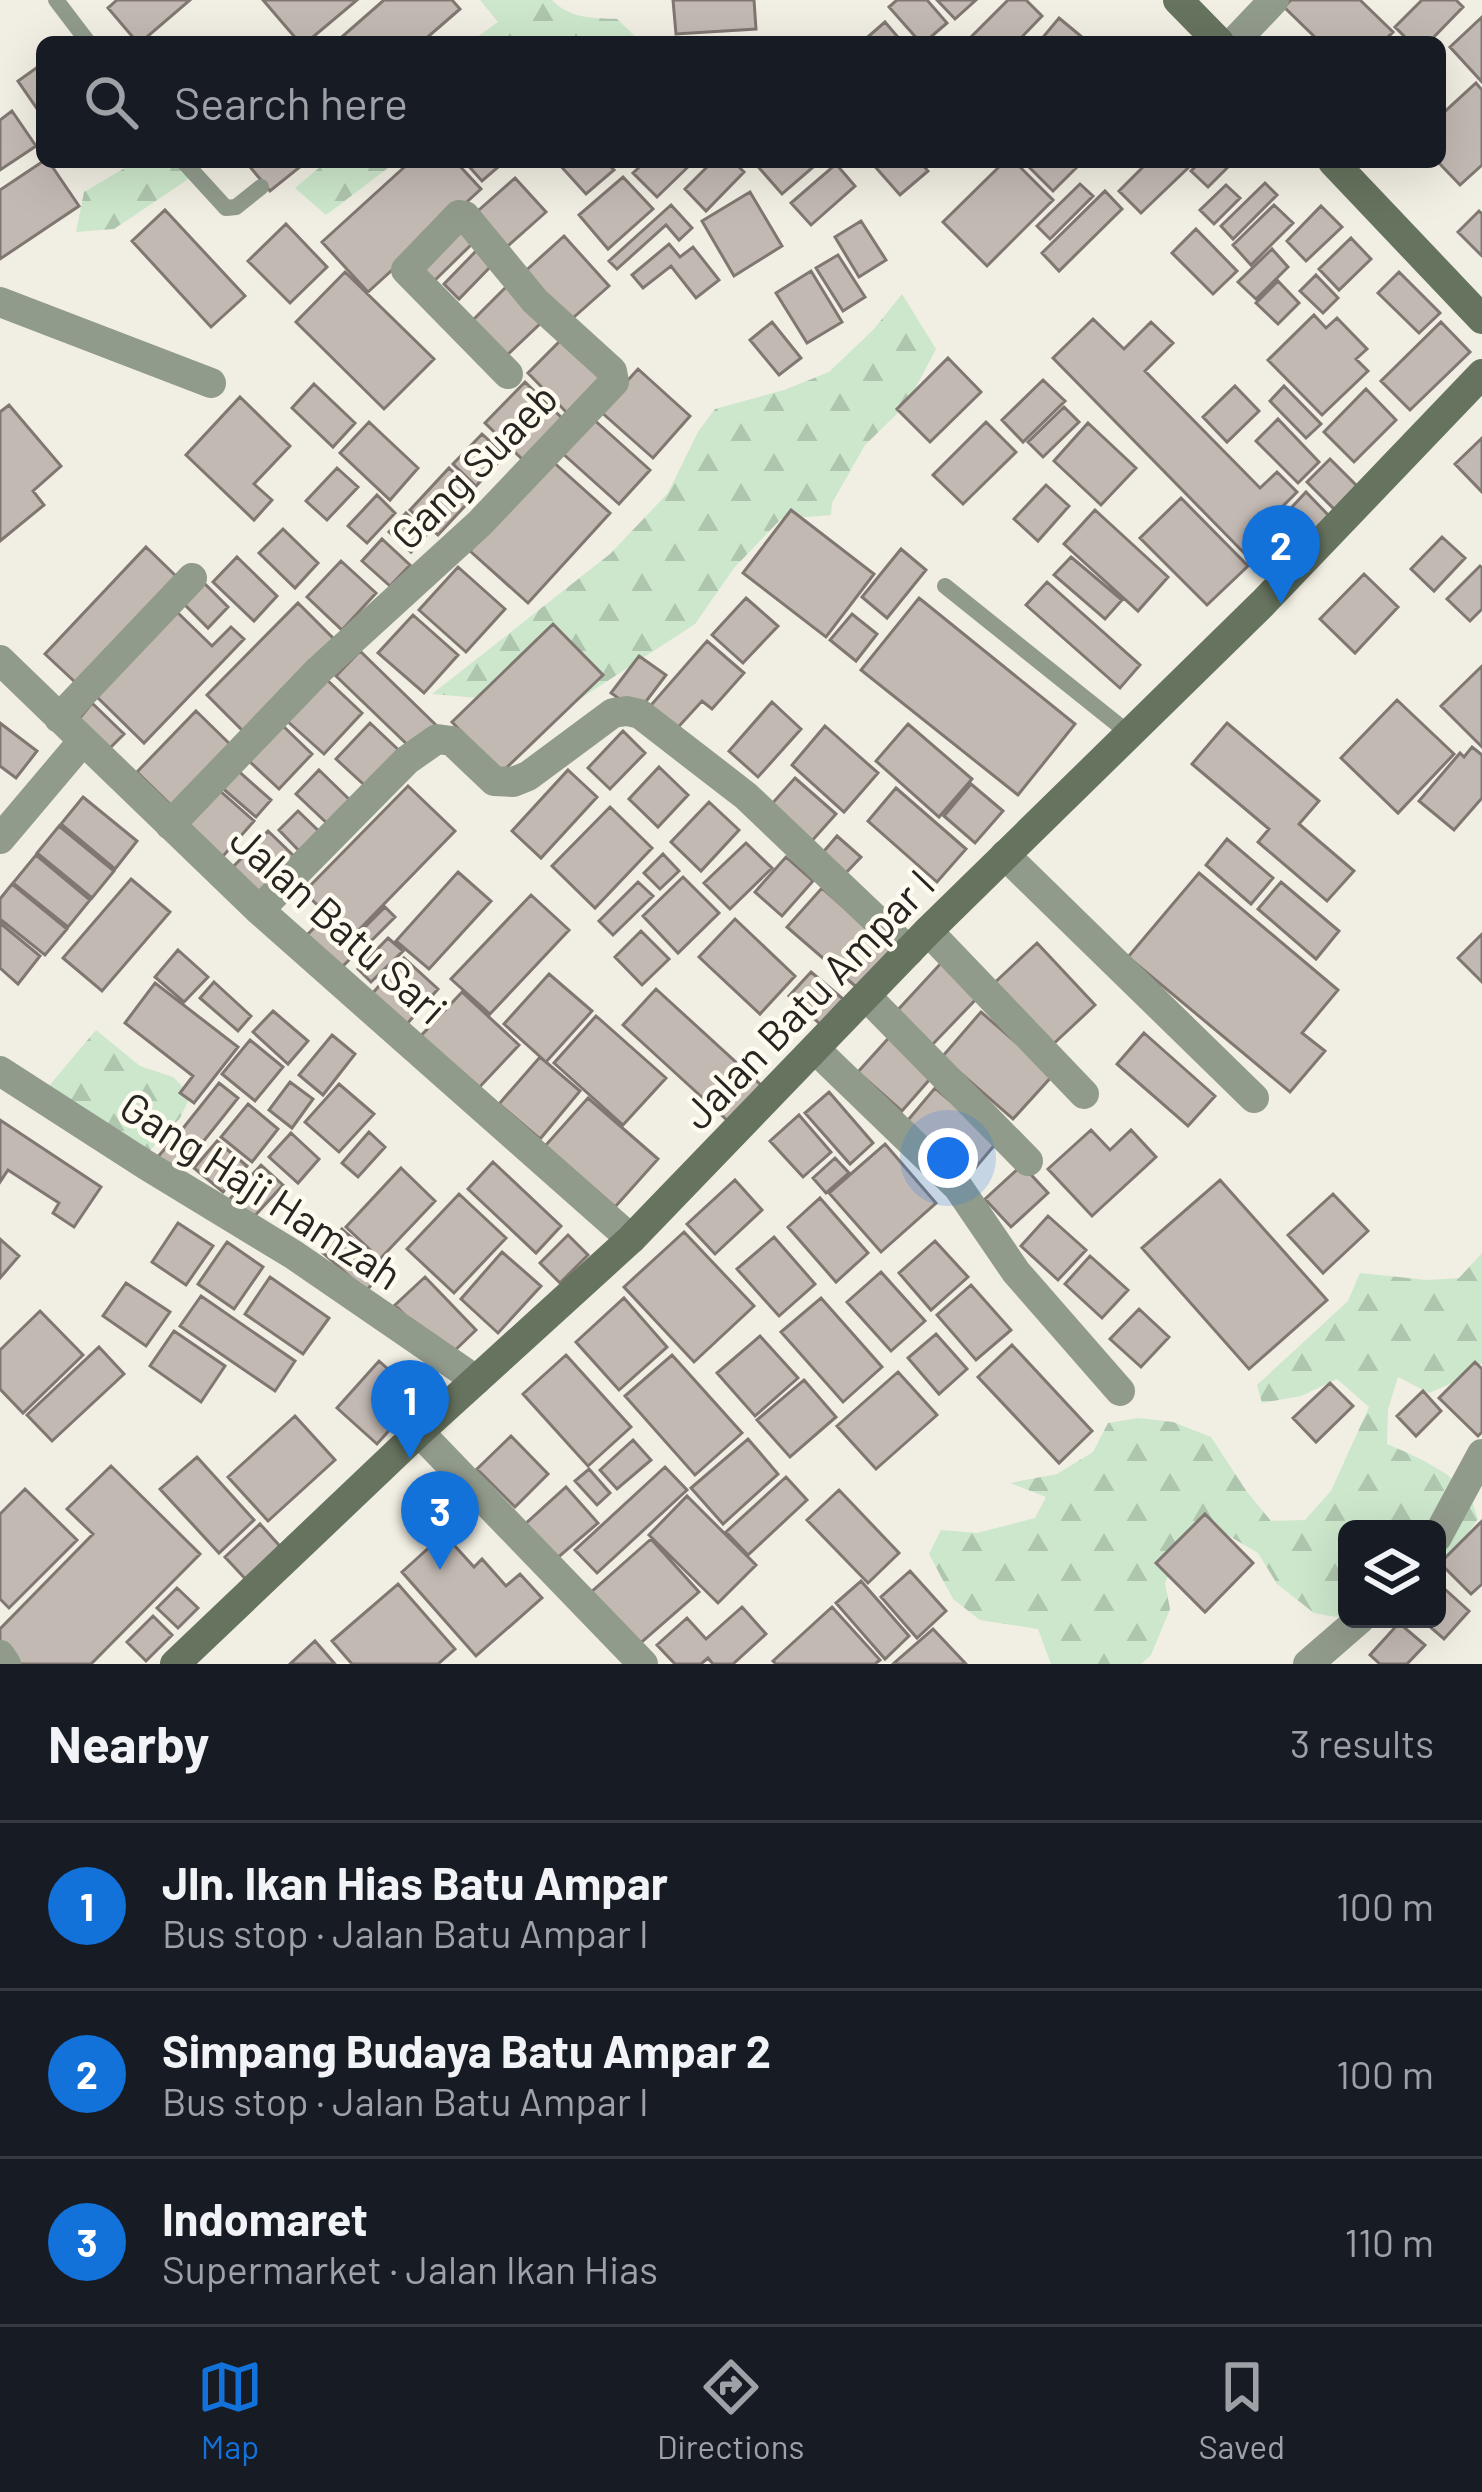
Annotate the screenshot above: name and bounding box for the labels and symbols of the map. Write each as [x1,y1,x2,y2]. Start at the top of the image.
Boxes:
street label: Gang Suaeb [380,372,567,559]
pin: 2 [1242,505,1320,604]
street label: Jalan Batu Sari [222,813,458,1033]
street label: Jalan Batu Ampar I [671,858,944,1139]
street label: Gang Haji Hamzah [111,1079,412,1299]
your location [918,1128,978,1188]
pin: 1 [371,1360,449,1459]
pin: 3 [401,1471,479,1570]

